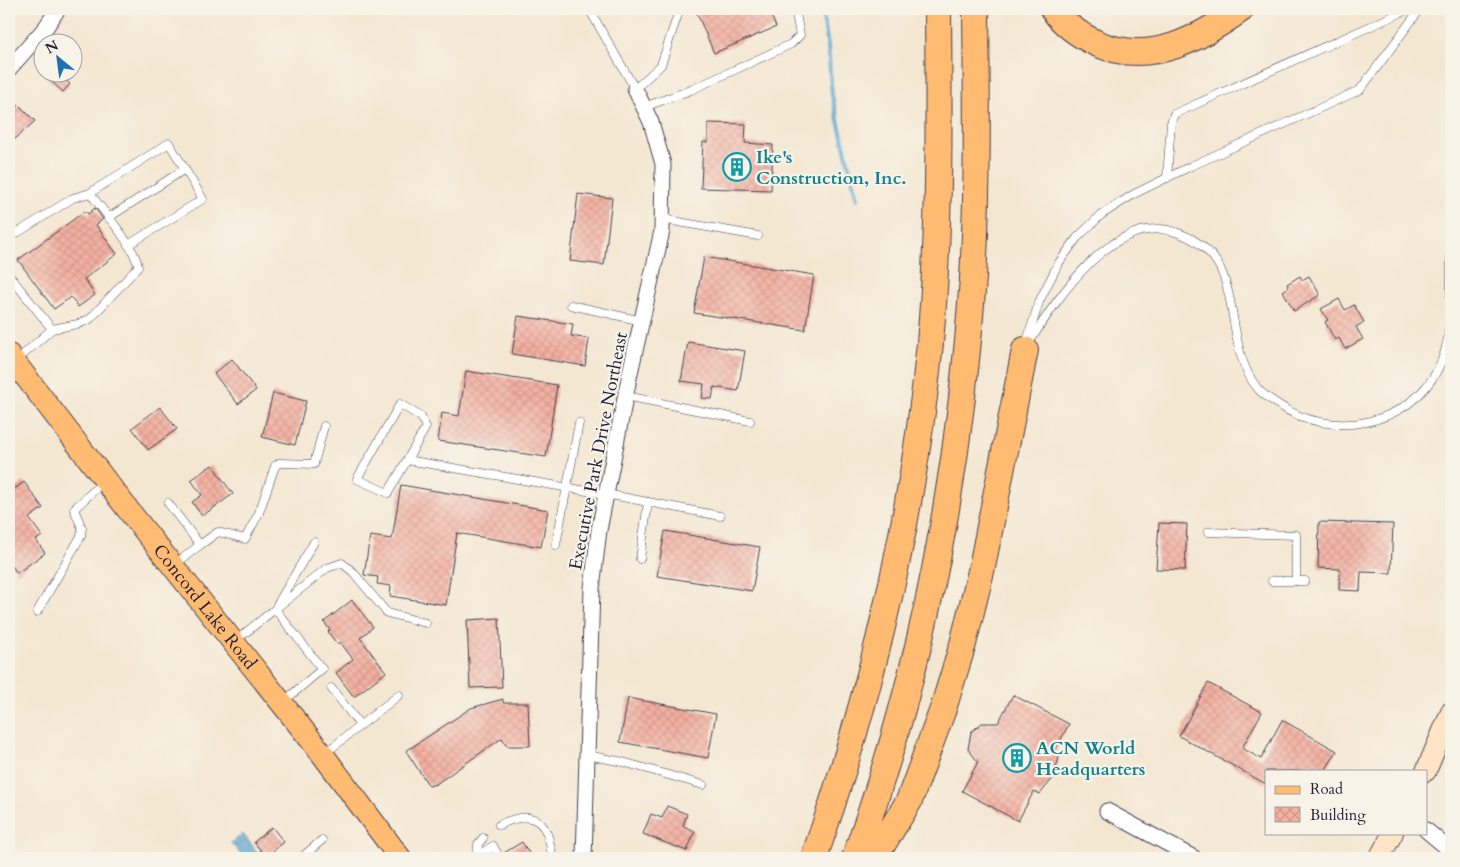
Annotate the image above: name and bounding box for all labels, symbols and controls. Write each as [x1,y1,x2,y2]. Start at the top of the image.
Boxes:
north arrow [32,32,82,82]
text: N [42,36,62,58]
place label: Ike's Construction, Inc. [756,145,907,191]
building icon: Ike's Construction, Inc. [722,152,752,182]
street label: Executive Park Drive Northeast [563,330,634,572]
street label: Concord Lake Road [147,539,262,675]
place label: ACN World Headquarters [1036,736,1145,782]
building icon: ACN World Headquarters [1002,743,1032,773]
legend [1265,770,1428,834]
text: Road [1310,779,1343,799]
text: Building [1310,805,1366,825]

